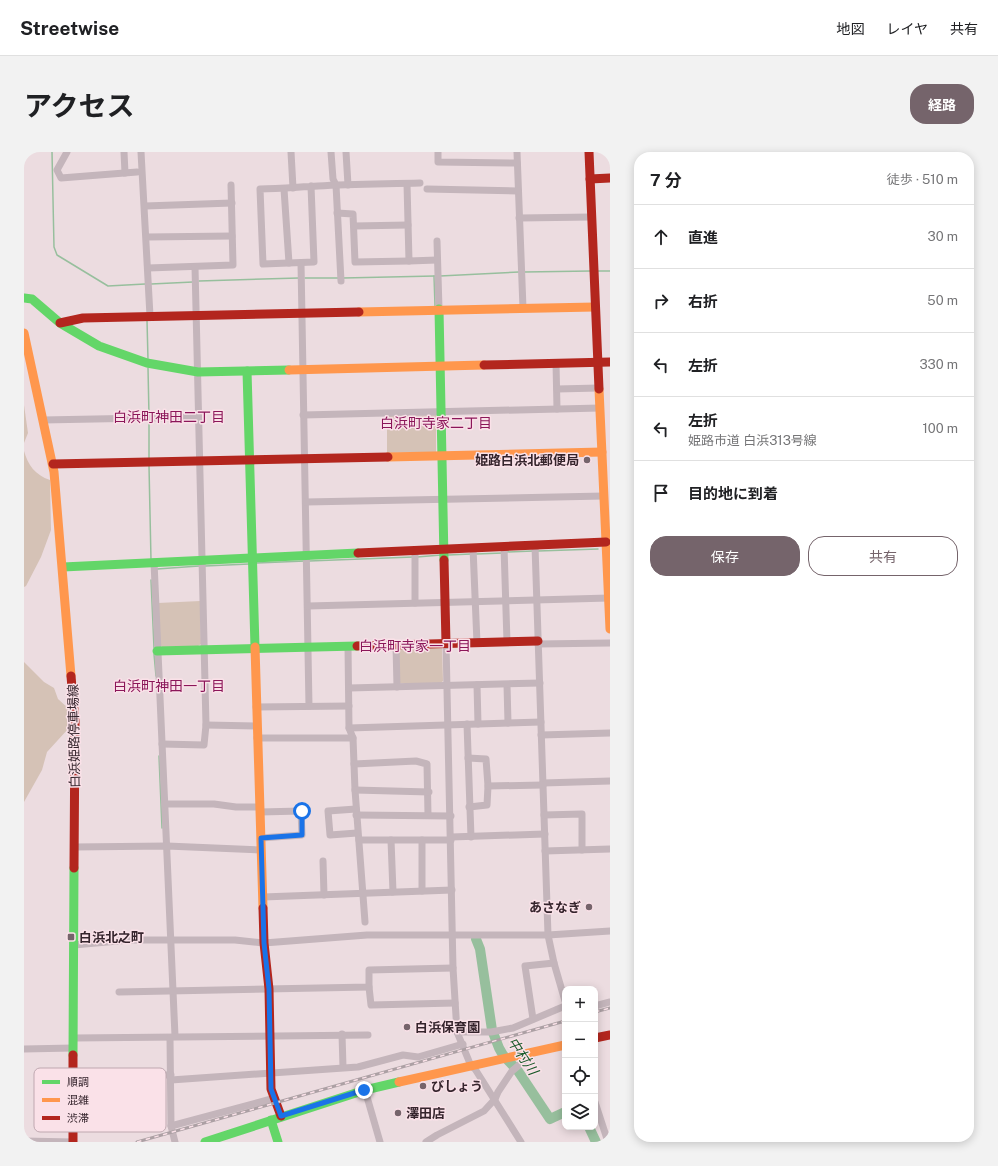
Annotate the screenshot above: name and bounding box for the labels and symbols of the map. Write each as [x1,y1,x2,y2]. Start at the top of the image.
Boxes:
district label: 白浜町神田二丁目 [113,409,225,425]
district label: 白浜町寺家二丁目 [380,415,492,431]
place label: 姫路白浜北郵便局 [475,453,579,468]
marker: 姫路白浜北郵便局 [582,455,592,465]
district label: 白浜町寺家一丁目 [359,638,471,654]
district label: 白浜町神田一丁目 [113,678,225,694]
street label: 白浜姫路停車場線 [66,684,82,788]
route start [293,802,311,820]
place label: あさなぎ [529,900,581,915]
marker: あさなぎ [584,902,594,912]
place label: 白浜北之町 [79,930,144,945]
marker: 白浜北之町 [66,932,76,942]
place label: 白浜保育園 [415,1020,480,1035]
marker: 白浜保育園 [402,1022,412,1032]
water label: 中村川 [505,1034,542,1080]
legend [34,1068,166,1132]
text: 順調 [67,1076,89,1088]
place label: びしょう [431,1079,483,1094]
route end [355,1081,373,1099]
marker: びしょう [418,1081,428,1091]
text: 混雑 [67,1094,89,1106]
place label: 澤田店 [406,1106,445,1121]
marker: 澤田店 [393,1108,403,1118]
text: 渋滞 [67,1112,89,1124]

